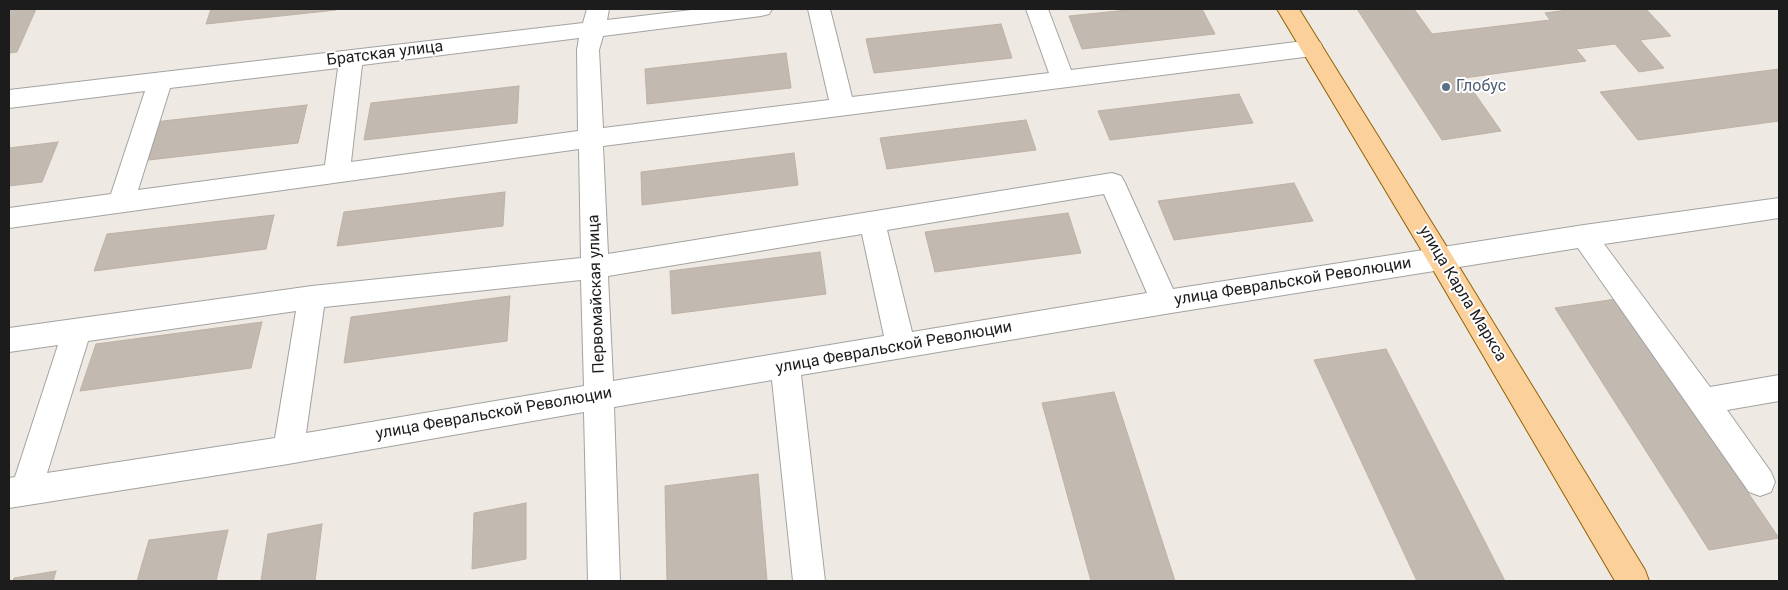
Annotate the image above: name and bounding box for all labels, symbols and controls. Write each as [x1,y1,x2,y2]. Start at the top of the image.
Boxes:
street label: Братская улица [326,37,444,71]
place label: Глобус [1456,77,1506,97]
marker: Глобус [1440,81,1452,93]
street label: Первомайская улица [585,214,609,374]
street label: улица Карла Маркса [1414,223,1510,365]
street label: улица Февральской Революции [1173,254,1413,310]
street label: улица Февральской Революции [774,318,1014,378]
street label: улица Февральской Революции [374,384,614,444]

